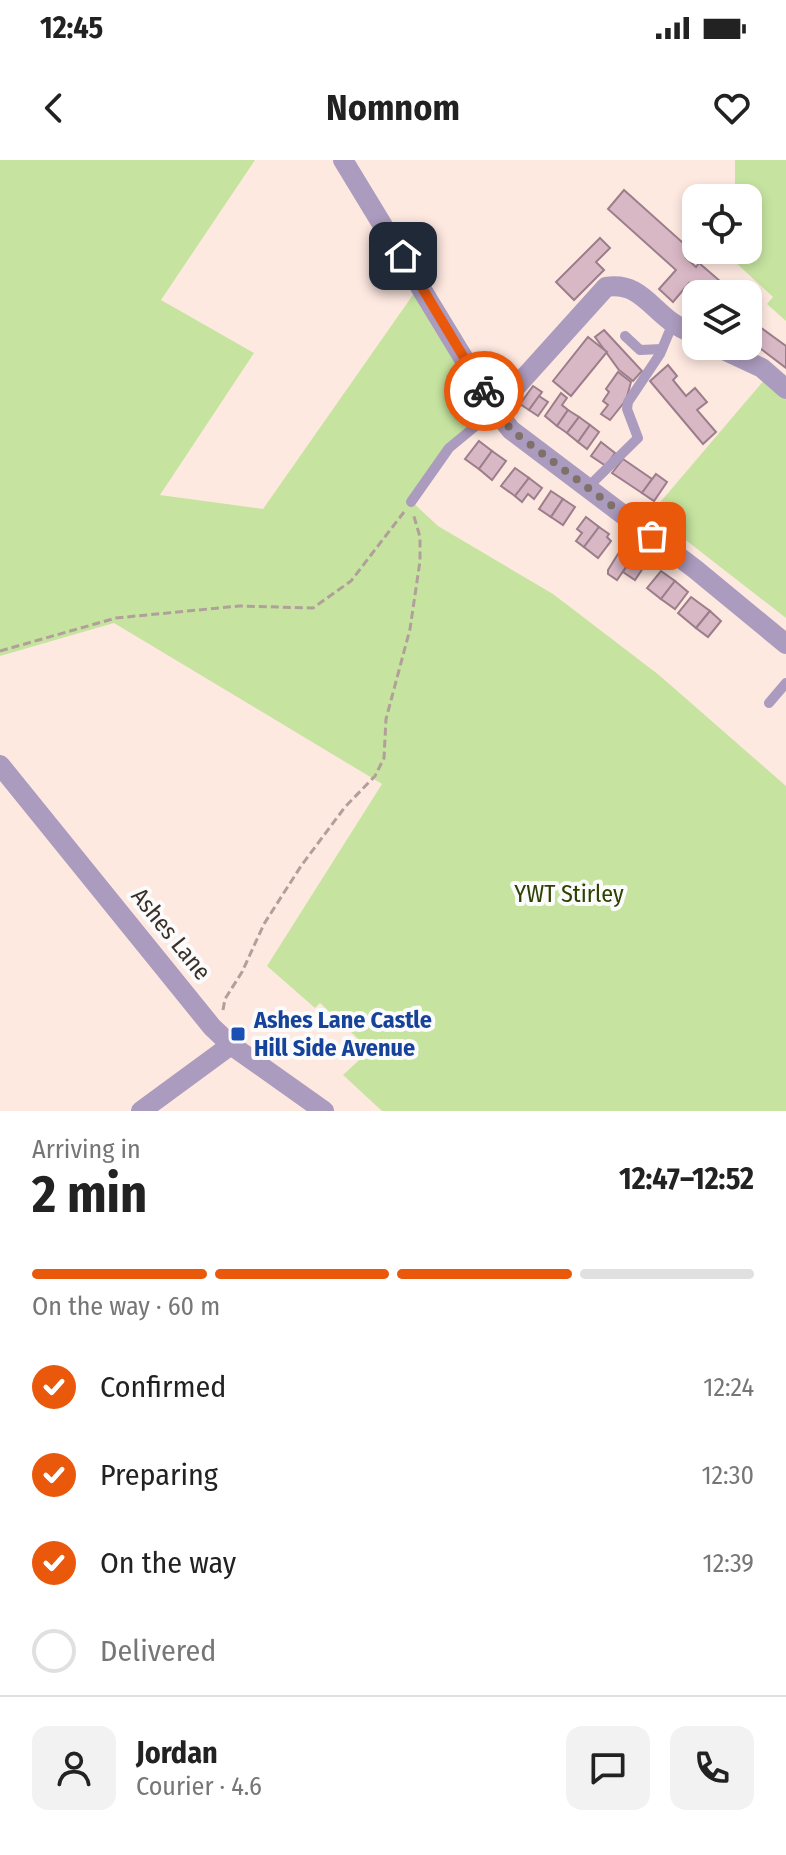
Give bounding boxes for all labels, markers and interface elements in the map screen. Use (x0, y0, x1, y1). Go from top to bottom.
text: 12:45 (40, 10, 103, 46)
icon: back (32, 86, 76, 130)
text: Nomnom (326, 86, 460, 130)
icon: heart (710, 86, 754, 130)
map controls (682, 184, 762, 360)
button: locate (682, 184, 762, 264)
pin (369, 222, 437, 290)
icon: home (381, 234, 425, 278)
button: layers (682, 280, 762, 360)
courier (444, 351, 524, 431)
icon: bike (462, 369, 506, 413)
pin (618, 502, 686, 570)
icon: bag (630, 514, 674, 558)
park label: YWT Stirley (514, 880, 624, 908)
street label: Ashes Lane (126, 882, 216, 986)
place label: Ashes Lane Castle Hill Side Avenue (253, 1006, 432, 1062)
marker: Ashes Lane Castle Hill Side Avenue (229, 1025, 247, 1043)
text: Arriving in (32, 1134, 141, 1165)
text: 12:47–12:52 (619, 1161, 754, 1197)
text: 2 min (32, 1163, 147, 1226)
text: On the way · 60 m (32, 1291, 220, 1322)
icon: check (32, 1365, 76, 1409)
text: Confirmed (100, 1369, 226, 1405)
text: 12:24 (703, 1372, 754, 1403)
icon: check (32, 1453, 76, 1497)
text: Preparing (100, 1457, 218, 1493)
text: 12:30 (701, 1460, 754, 1491)
icon: check (32, 1541, 76, 1585)
text: On the way (100, 1545, 236, 1581)
text: 12:39 (703, 1548, 754, 1579)
text: Delivered (100, 1633, 216, 1669)
button: person (32, 1726, 116, 1810)
button: chat (566, 1726, 650, 1810)
button: phone (670, 1726, 754, 1810)
text: Jordan (136, 1735, 218, 1771)
text: Courier · 4.6 (136, 1771, 262, 1802)

